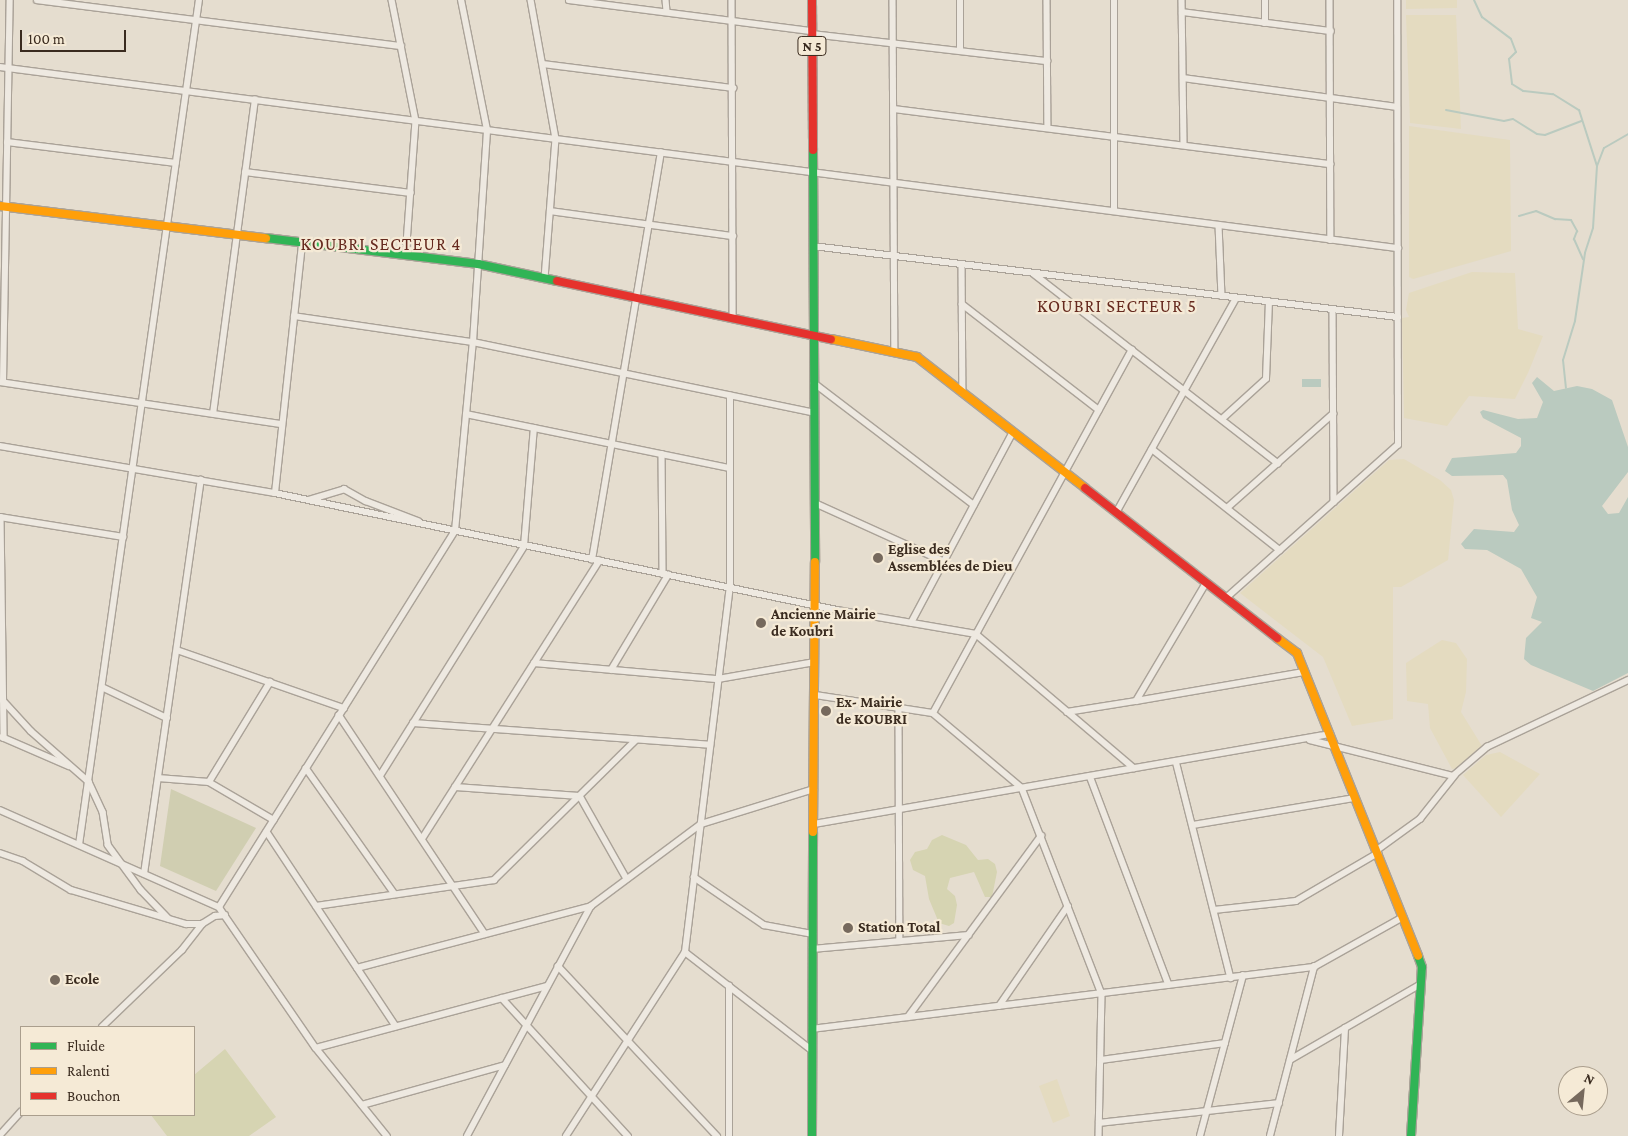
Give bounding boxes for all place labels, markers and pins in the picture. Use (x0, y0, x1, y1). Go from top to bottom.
place label: Eglise des Assemblées de Dieu (888, 540, 1013, 575)
marker: Eglise des Assemblées de Dieu (872, 552, 884, 564)
place label: Ancienne Mairie de Koubri (771, 605, 876, 640)
marker: Ancienne Mairie de Koubri (755, 617, 767, 629)
place label: Ex- Mairie de KOUBRI (836, 693, 907, 728)
marker: Ex- Mairie de KOUBRI (820, 705, 832, 717)
place label: Station Total (858, 919, 940, 937)
marker: Station Total (842, 922, 854, 934)
place label: Ecole (65, 971, 99, 989)
marker: Ecole (49, 974, 61, 986)

